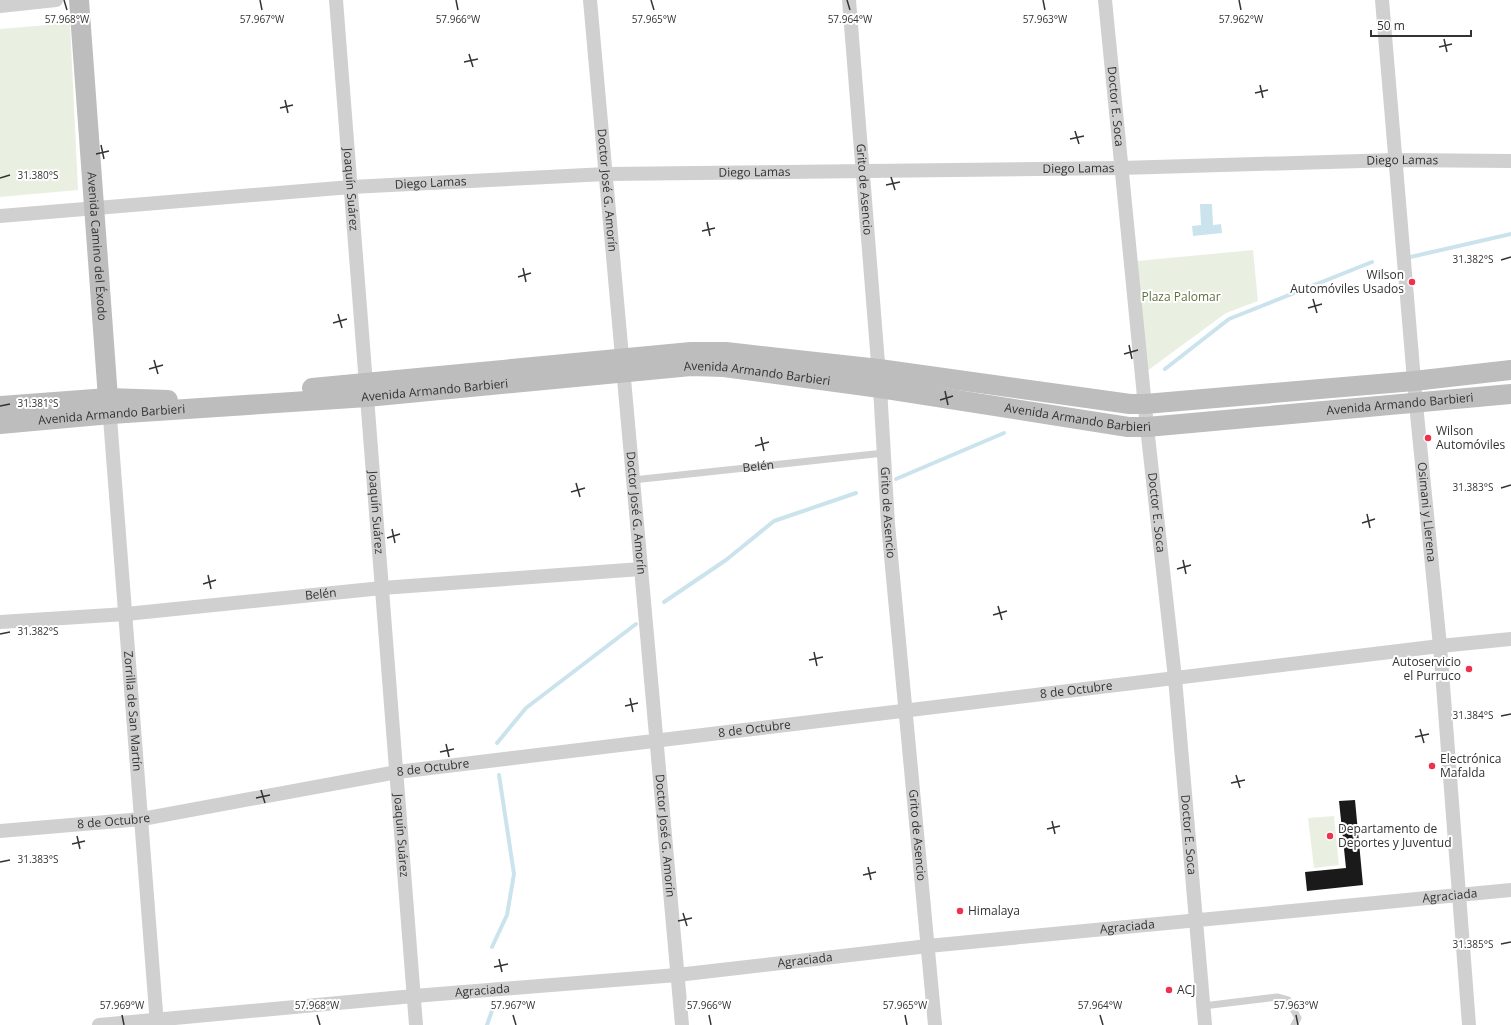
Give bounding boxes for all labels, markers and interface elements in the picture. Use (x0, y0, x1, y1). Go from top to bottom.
text: 57.968°W (45, 12, 90, 26)
text: 57.967°W (240, 12, 285, 26)
text: 57.966°W (436, 12, 481, 26)
text: 57.965°W (632, 12, 677, 26)
text: 57.964°W (828, 12, 873, 26)
text: 57.963°W (1023, 12, 1068, 26)
text: 57.962°W (1219, 12, 1264, 26)
scale bar (1371, 12, 1471, 38)
text: 50 m (1377, 17, 1405, 34)
street label: Doctor E. Soca (1104, 66, 1128, 147)
street label: Doctor José G. Amorín (594, 128, 622, 252)
street label: Grito de Asencio (852, 143, 877, 236)
street label: Joaquín Suárez (339, 146, 363, 232)
street label: Diego Lamas (1366, 151, 1439, 169)
street label: Diego Lamas (1042, 159, 1115, 177)
street label: Diego Lamas (718, 163, 791, 181)
text: 31.380°S (18, 168, 58, 182)
street label: Avenida Camino del Éxodo (84, 171, 111, 321)
street label: Diego Lamas (394, 172, 467, 193)
text: 31.382°S (1453, 252, 1493, 266)
place label: Wilson Automóviles Usados (1290, 266, 1404, 297)
marker: Wilson Automóviles Usados (1407, 277, 1417, 287)
park label: Plaza Palomar (1141, 288, 1221, 305)
street label: Avenida Armando Barbieri (683, 357, 832, 389)
street label: Avenida Armando Barbieri (361, 375, 509, 405)
street label: Avenida Armando Barbieri (1326, 388, 1474, 419)
text: 31.381°S (18, 396, 58, 410)
street label: Avenida Armando Barbieri (1004, 399, 1152, 435)
street label: Avenida Armando Barbieri (37, 400, 186, 429)
place label: Wilson Automóviles (1436, 422, 1506, 453)
marker: Wilson Automóviles (1423, 433, 1433, 443)
street label: Doctor José G. Amorín (623, 451, 651, 575)
street label: Belén (742, 456, 775, 476)
street label: Osimani y Llerena (1414, 461, 1441, 563)
street label: Grito de Asencio (877, 466, 900, 559)
street label: Joaquín Suárez (365, 469, 388, 555)
street label: Doctor E. Soca (1144, 471, 1170, 553)
text: 31.383°S (1453, 480, 1493, 494)
street label: Belén (304, 584, 337, 604)
text: 31.382°S (18, 624, 58, 638)
street label: Zorrilla de San Martín (120, 650, 146, 772)
place label: Autoservicio el Purruco (1392, 653, 1461, 684)
marker: Autoservicio el Purruco (1464, 664, 1474, 674)
street label: 8 de Octubre (1039, 677, 1114, 702)
text: 31.384°S (1453, 708, 1493, 722)
street label: 8 de Octubre (717, 715, 792, 741)
place label: Electrónica Mafalda (1440, 750, 1501, 781)
street label: 8 de Octubre (396, 754, 470, 780)
marker: Electrónica Mafalda (1427, 761, 1437, 771)
street label: Doctor José G. Amorín (652, 773, 679, 898)
street label: Grito de Asencio (905, 789, 930, 882)
street label: Joaquín Suárez (390, 792, 413, 878)
street label: Doctor E. Soca (1177, 794, 1201, 876)
street label: 8 de Octubre (76, 809, 152, 832)
place label: Departamento de Deportes y Juventud (1338, 820, 1452, 851)
marker: Departamento de Deportes y Juventud (1325, 831, 1335, 841)
text: 31.383°S (18, 852, 58, 866)
street label: Agraciada (1421, 884, 1478, 906)
place label: Himalaya (968, 902, 1020, 919)
marker: Himalaya (955, 906, 965, 916)
street label: Agraciada (1099, 915, 1155, 937)
text: 31.385°S (1453, 937, 1493, 951)
street label: Agraciada (777, 948, 833, 971)
street label: Agraciada (454, 979, 511, 1001)
place label: ACJ (1177, 981, 1195, 998)
marker: ACJ (1164, 985, 1174, 995)
text: 57.969°W (100, 998, 145, 1012)
text: 57.968°W (295, 998, 340, 1012)
text: 57.967°W (491, 998, 536, 1012)
text: 57.966°W (687, 998, 732, 1012)
text: 57.965°W (883, 998, 928, 1012)
text: 57.964°W (1078, 998, 1123, 1012)
text: 57.963°W (1274, 998, 1319, 1012)

